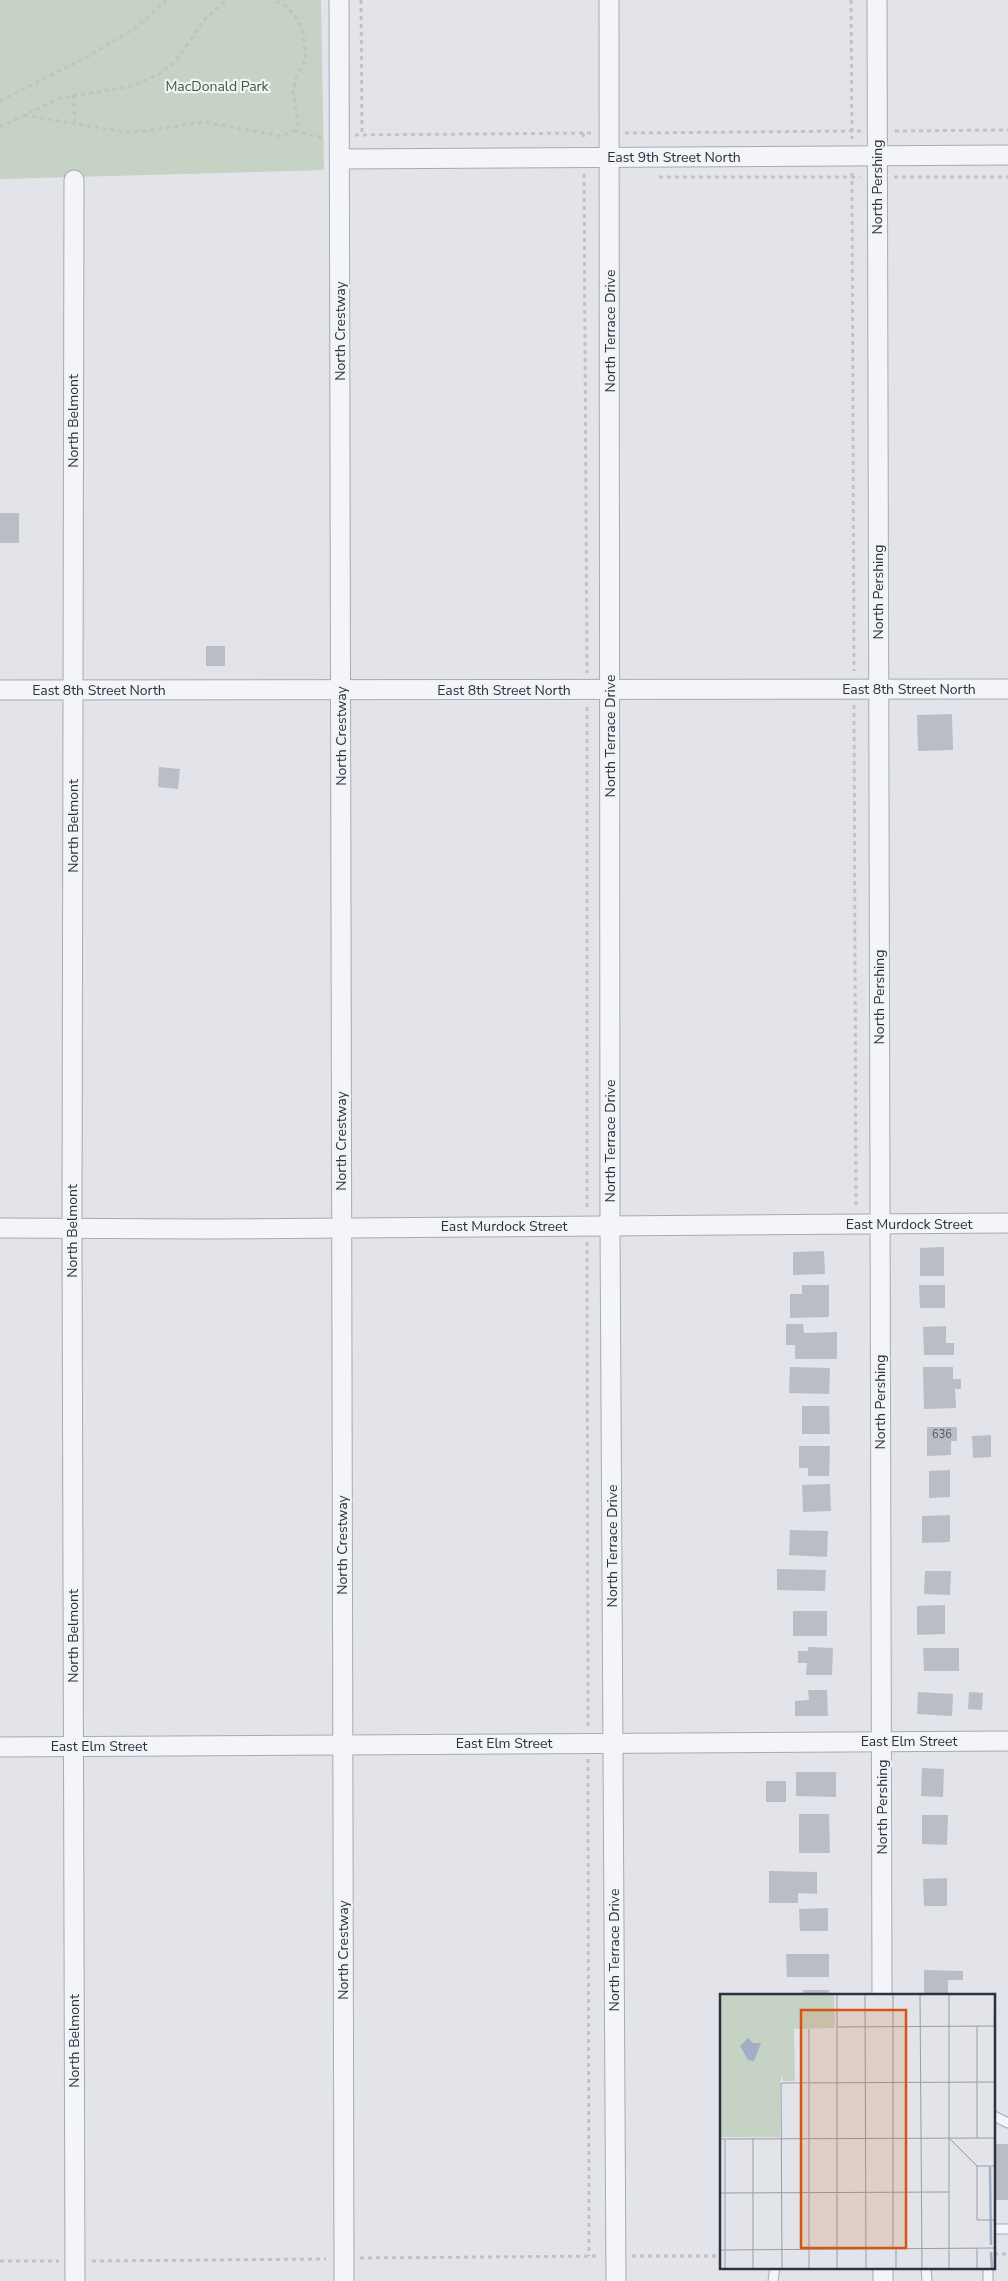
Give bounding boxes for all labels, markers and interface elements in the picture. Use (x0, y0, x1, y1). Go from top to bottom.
park label: MacDonald Park (165, 77, 270, 96)
street label: North Pershing (868, 139, 887, 235)
street label: East 9th Street North (607, 148, 741, 167)
street label: North Terrace Drive (601, 270, 620, 392)
street label: North Crestway (331, 280, 350, 381)
street label: North Belmont (64, 374, 83, 468)
street label: North Pershing (869, 544, 888, 640)
street label: North Terrace Drive (601, 675, 620, 797)
street label: East 8th Street North (842, 680, 976, 699)
street label: East 8th Street North (32, 681, 166, 700)
street label: East 8th Street North (437, 681, 571, 700)
street label: North Crestway (332, 685, 351, 786)
street label: North Belmont (64, 779, 83, 873)
street label: North Pershing (870, 949, 889, 1045)
street label: North Terrace Drive (601, 1080, 620, 1202)
street label: North Crestway (332, 1090, 351, 1191)
street label: North Belmont (63, 1184, 82, 1278)
street label: East Murdock Street (846, 1215, 972, 1234)
street label: East Murdock Street (441, 1217, 567, 1236)
street label: North Pershing (871, 1354, 890, 1450)
house number: 636 (932, 1427, 952, 1442)
street label: North Terrace Drive (603, 1485, 622, 1607)
street label: North Crestway (333, 1494, 352, 1595)
street label: North Belmont (64, 1589, 83, 1683)
street label: East Elm Street (861, 1732, 957, 1751)
street label: East Elm Street (456, 1734, 552, 1753)
street label: East Elm Street (51, 1737, 147, 1756)
street label: North Pershing (873, 1759, 892, 1855)
street label: North Terrace Drive (605, 1889, 624, 2011)
street label: North Crestway (334, 1899, 353, 2000)
street label: North Belmont (65, 1994, 84, 2088)
inset map (720, 1994, 996, 2268)

